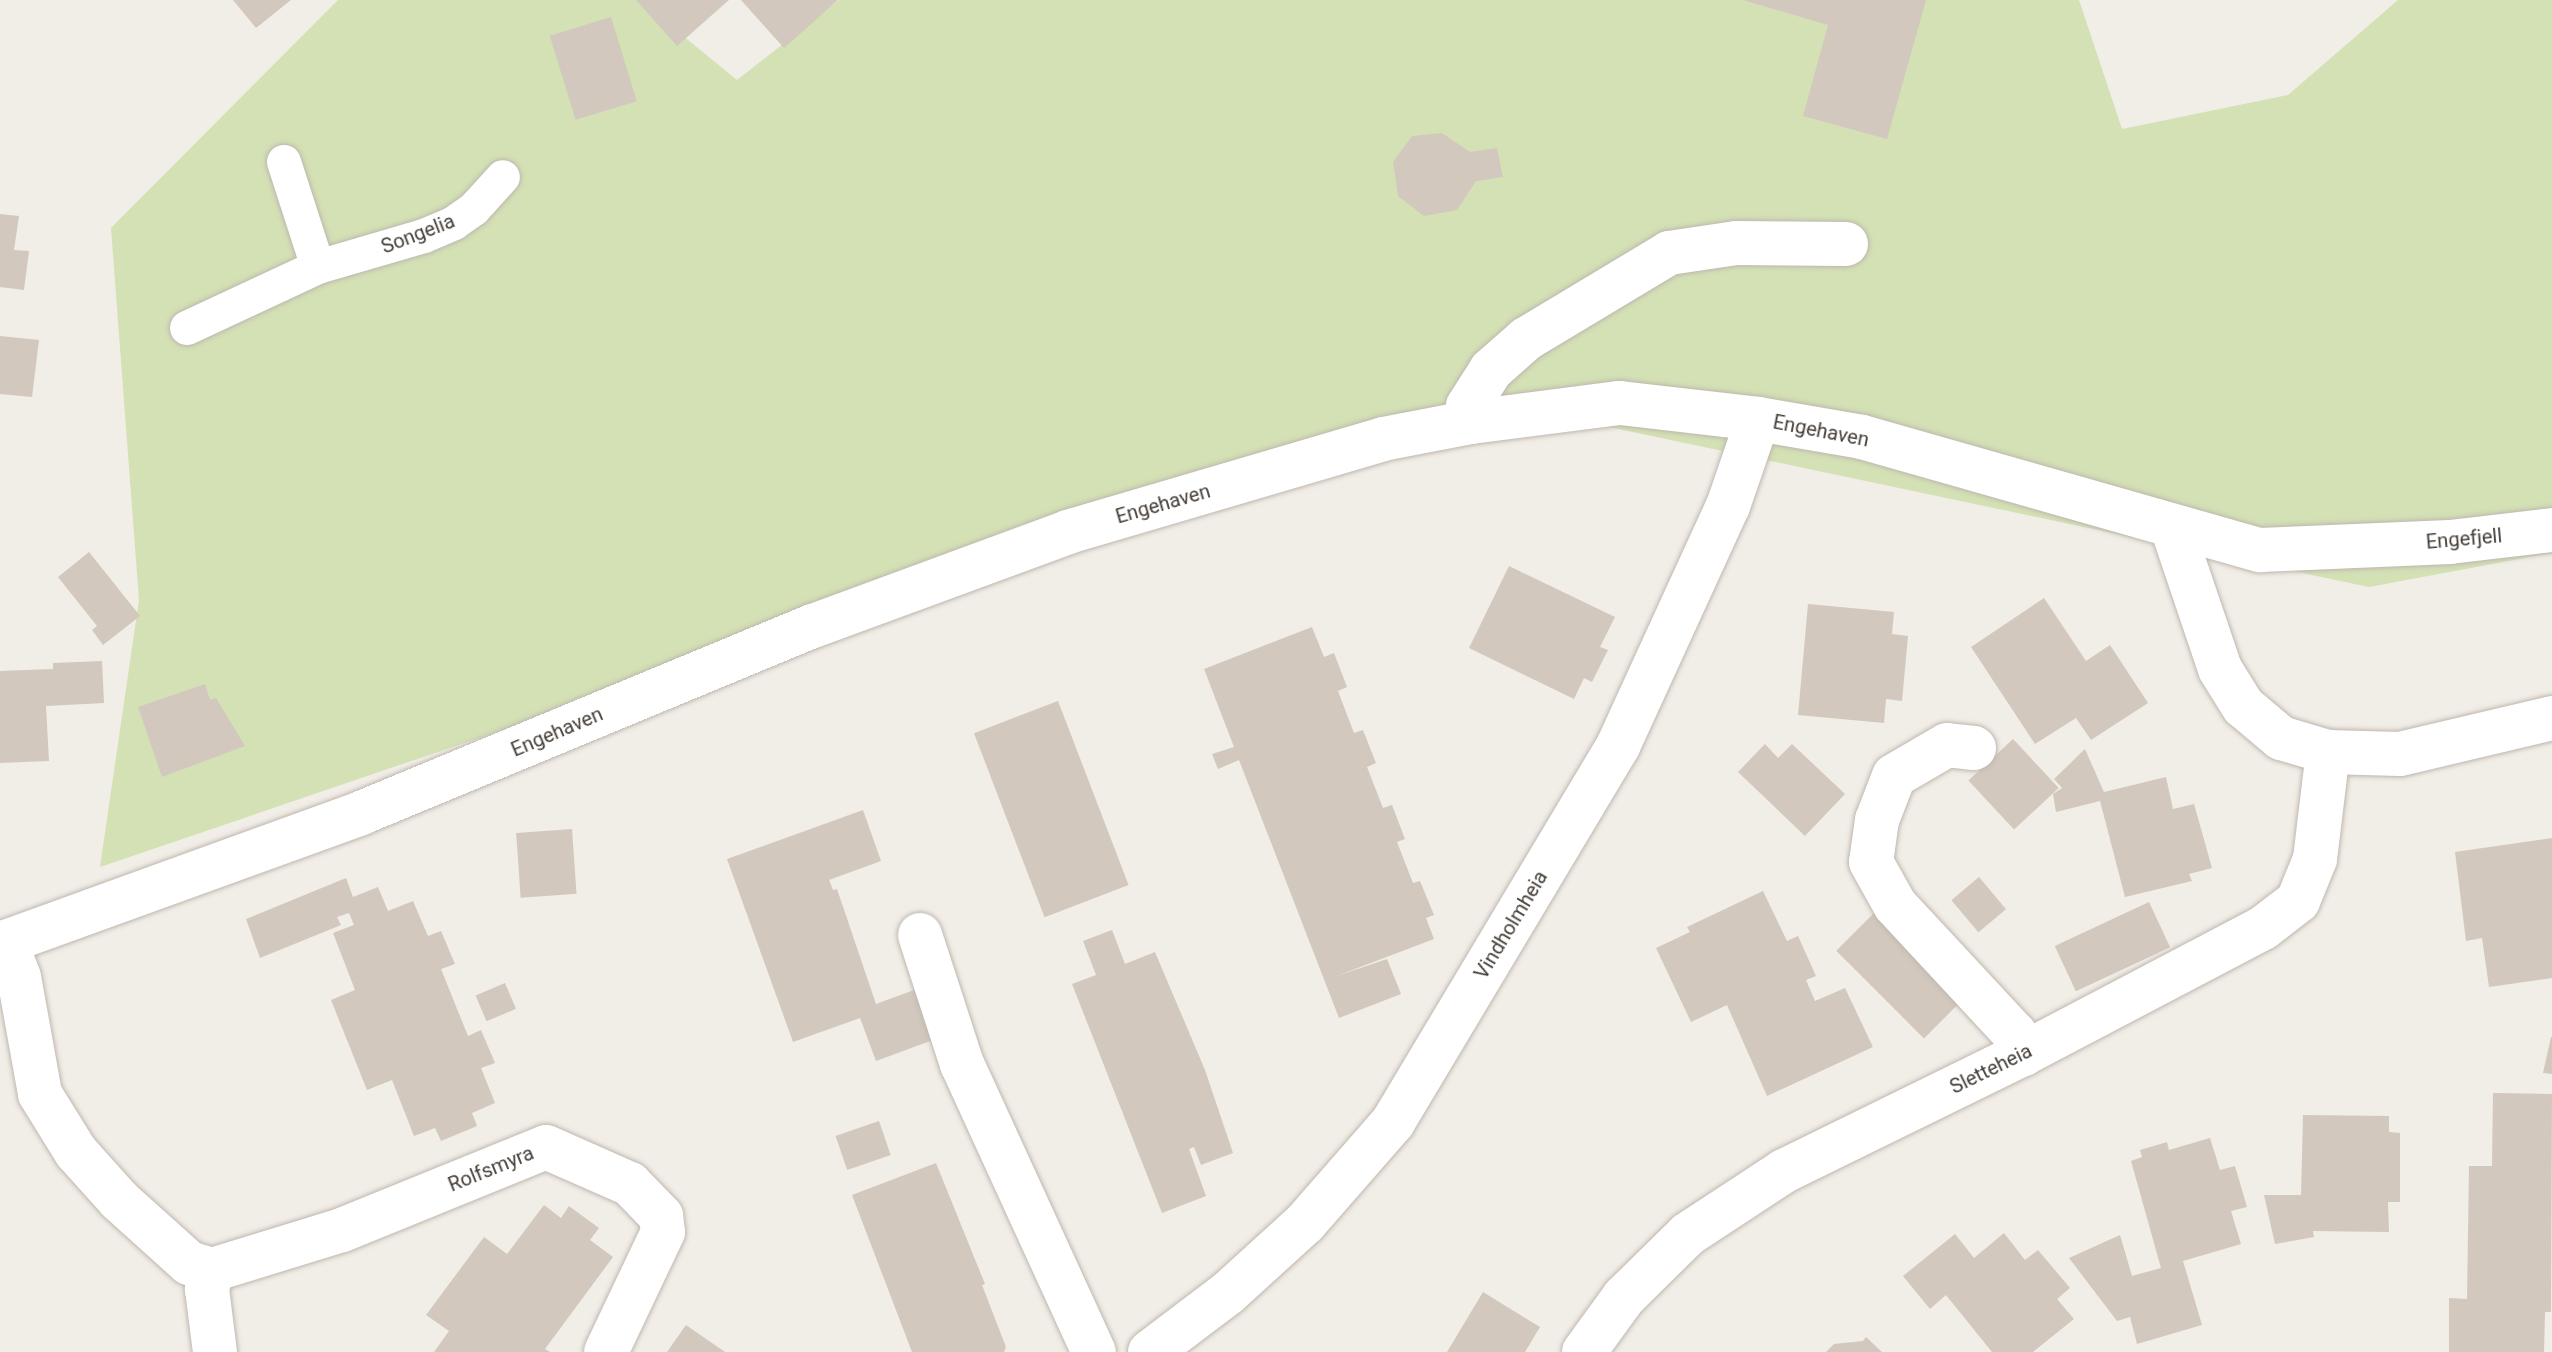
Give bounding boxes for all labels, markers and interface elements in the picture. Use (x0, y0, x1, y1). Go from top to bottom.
street label: Songelia (378, 209, 458, 259)
street label: Engehaven (1771, 410, 1871, 452)
street label: Engehaven (1113, 479, 1213, 529)
street label: Engefjell (2425, 524, 2503, 554)
street label: Engehaven (508, 702, 606, 762)
street label: Vindholmheia (1469, 866, 1553, 984)
street label: Sletteheia (1946, 1039, 2036, 1099)
street label: Rolfsmyra (445, 1141, 537, 1197)

